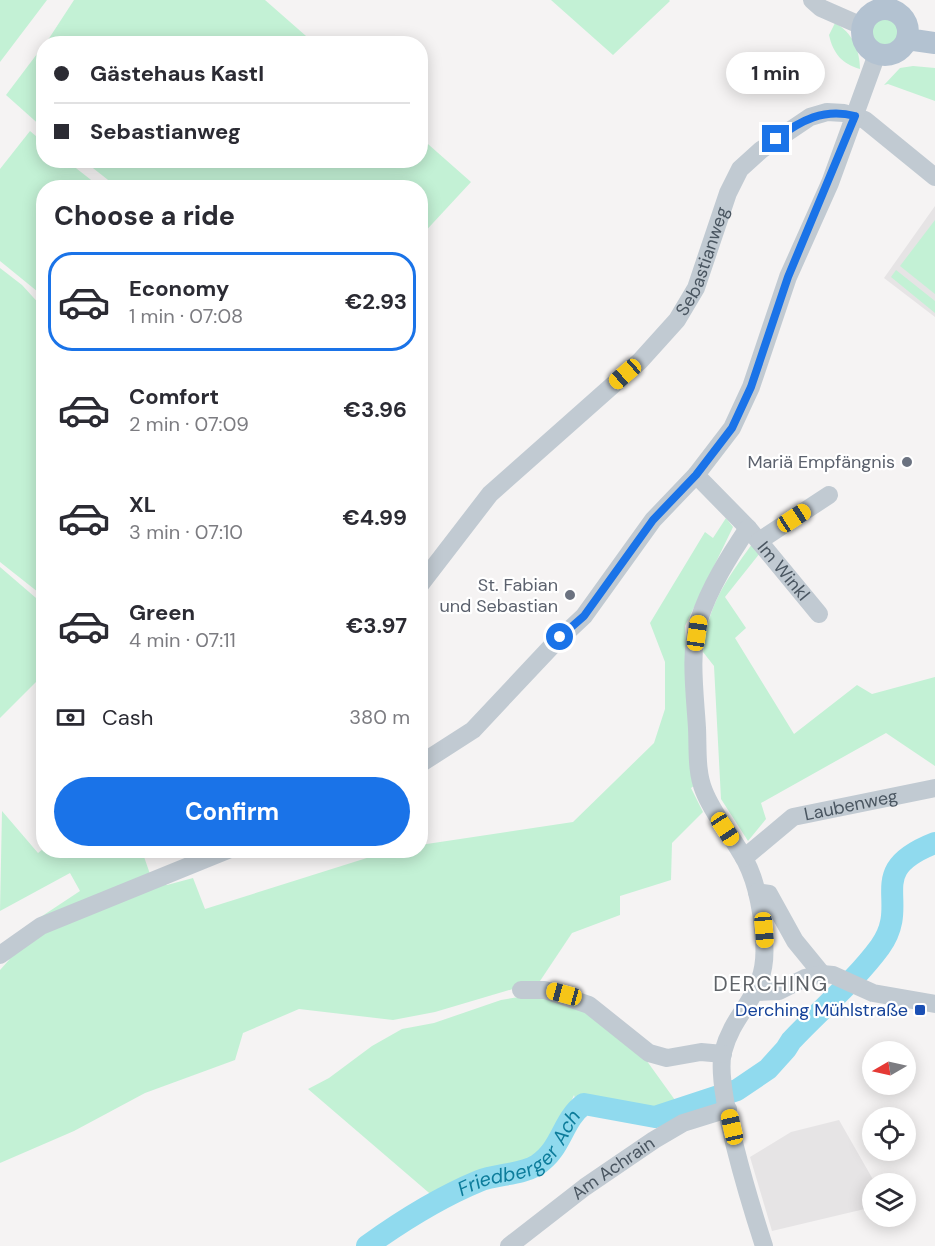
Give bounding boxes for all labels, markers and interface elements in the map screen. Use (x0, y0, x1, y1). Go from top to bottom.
callout: 1 min (726, 52, 826, 94)
text: Gästehaus Kastl (90, 59, 264, 88)
text: 1 min (751, 60, 800, 86)
text: Sebastianweg (90, 117, 241, 146)
route end (762, 125, 789, 152)
text: Choose a ride (54, 198, 235, 233)
street label: Sebastianweg (670, 204, 735, 320)
text: Economy (129, 274, 229, 303)
icon: car (57, 275, 111, 329)
text: €2.93 (345, 287, 407, 316)
text: 1 min · 07:08 (129, 303, 243, 329)
car (606, 355, 644, 393)
text: Comfort (129, 382, 219, 411)
icon: car (57, 383, 111, 437)
text: €3.96 (344, 395, 407, 424)
text: 2 min · 07:09 (129, 411, 249, 437)
place label: Mariä Empfängnis (747, 450, 895, 474)
marker: Mariä Empfängnis (900, 455, 914, 469)
text: XL (129, 490, 156, 519)
icon: car (57, 491, 111, 545)
car (774, 501, 814, 535)
text: €4.99 (342, 503, 407, 532)
text: 3 min · 07:10 (129, 519, 243, 545)
street label: Im Winkl (752, 536, 815, 606)
place label: St. Fabian und Sebastian (439, 573, 558, 618)
marker: St. Fabian und Sebastian (563, 588, 577, 602)
text: Green (129, 598, 195, 627)
icon: car (57, 599, 111, 653)
text: €3.97 (346, 611, 407, 640)
car (686, 614, 708, 652)
route start (546, 623, 573, 650)
text: 4 min · 07:11 (129, 627, 236, 653)
icon: cash (54, 701, 87, 734)
text: Cash (102, 703, 153, 732)
text: 380 m (349, 704, 410, 730)
button: Confirm (54, 777, 410, 846)
street label: Laubenweg (802, 784, 900, 826)
car (708, 809, 742, 849)
car (753, 911, 775, 949)
district label: DERCHING (713, 970, 829, 998)
car (544, 981, 584, 1007)
place label: Derching Mühlstraße (735, 998, 908, 1022)
marker: Derching Mühlstraße (913, 1003, 927, 1017)
north arrow (862, 1041, 916, 1095)
map controls (862, 1041, 916, 1227)
water label: Friedberger Ach (453, 1104, 586, 1202)
car (719, 1107, 745, 1147)
button: locate (862, 1107, 916, 1161)
street label: Am Achrain (566, 1131, 659, 1205)
button: layers (862, 1173, 916, 1227)

